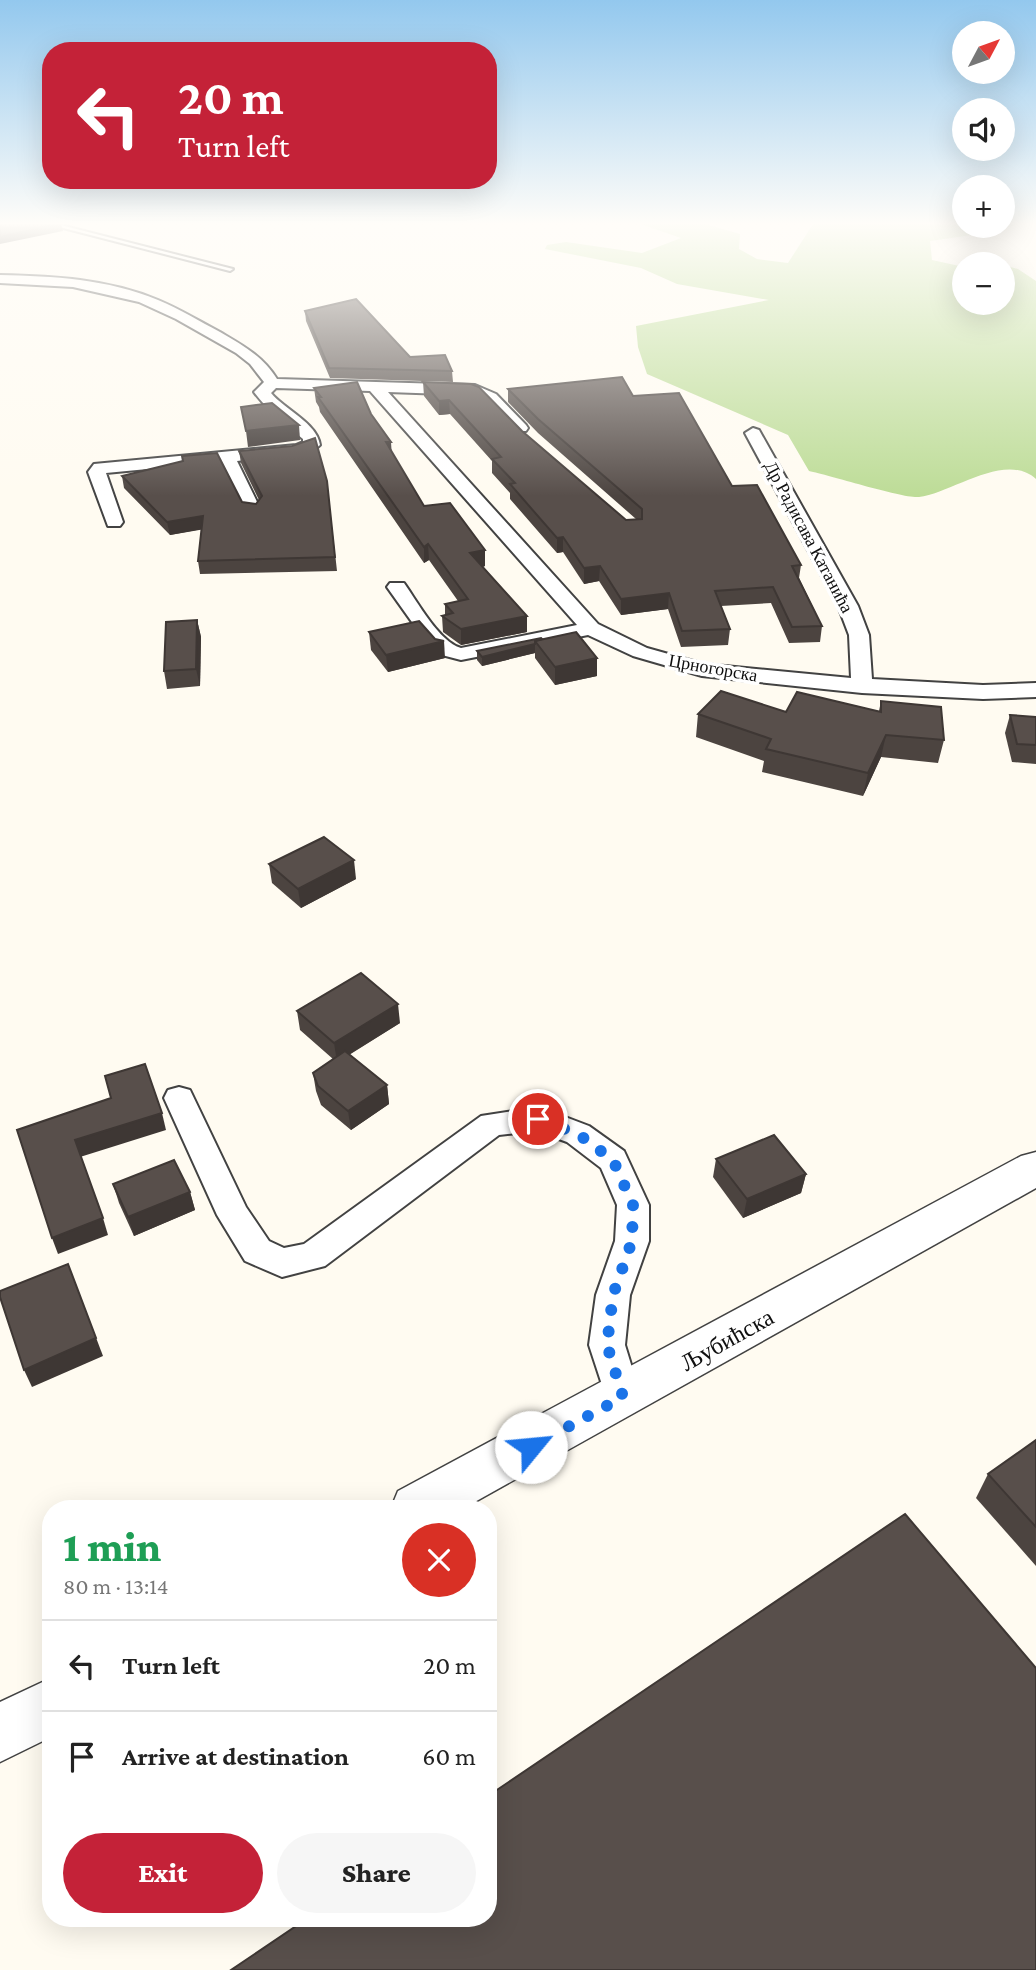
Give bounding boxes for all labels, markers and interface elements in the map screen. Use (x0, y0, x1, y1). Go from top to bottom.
north arrow (952, 21, 1015, 84)
map controls (952, 21, 1015, 315)
icon: left (63, 70, 154, 161)
text: 20 m (178, 70, 284, 125)
button: sound (952, 98, 1015, 161)
text: Turn left (178, 128, 289, 164)
button: + (952, 175, 1015, 238)
button: − (952, 252, 1015, 315)
street label: Др Радисава Катанића (761, 458, 857, 616)
street label: Црногорска (667, 650, 759, 686)
pin (508, 1089, 568, 1149)
icon: arrive (519, 1100, 557, 1138)
street label: Љубићска (675, 1303, 778, 1376)
position arrow (494, 1410, 568, 1484)
text: 1 min (63, 1523, 161, 1570)
button: close (402, 1523, 476, 1597)
text: 80 m · 13:14 (63, 1573, 169, 1599)
icon: left (63, 1647, 101, 1685)
text: Turn left (122, 1651, 220, 1680)
text: 20 m (423, 1651, 476, 1680)
icon: arrive (63, 1738, 101, 1776)
text: Arrive at destination (122, 1742, 349, 1771)
text: 60 m (422, 1742, 476, 1771)
button: Exit (63, 1833, 263, 1913)
button: Share (277, 1833, 476, 1913)

